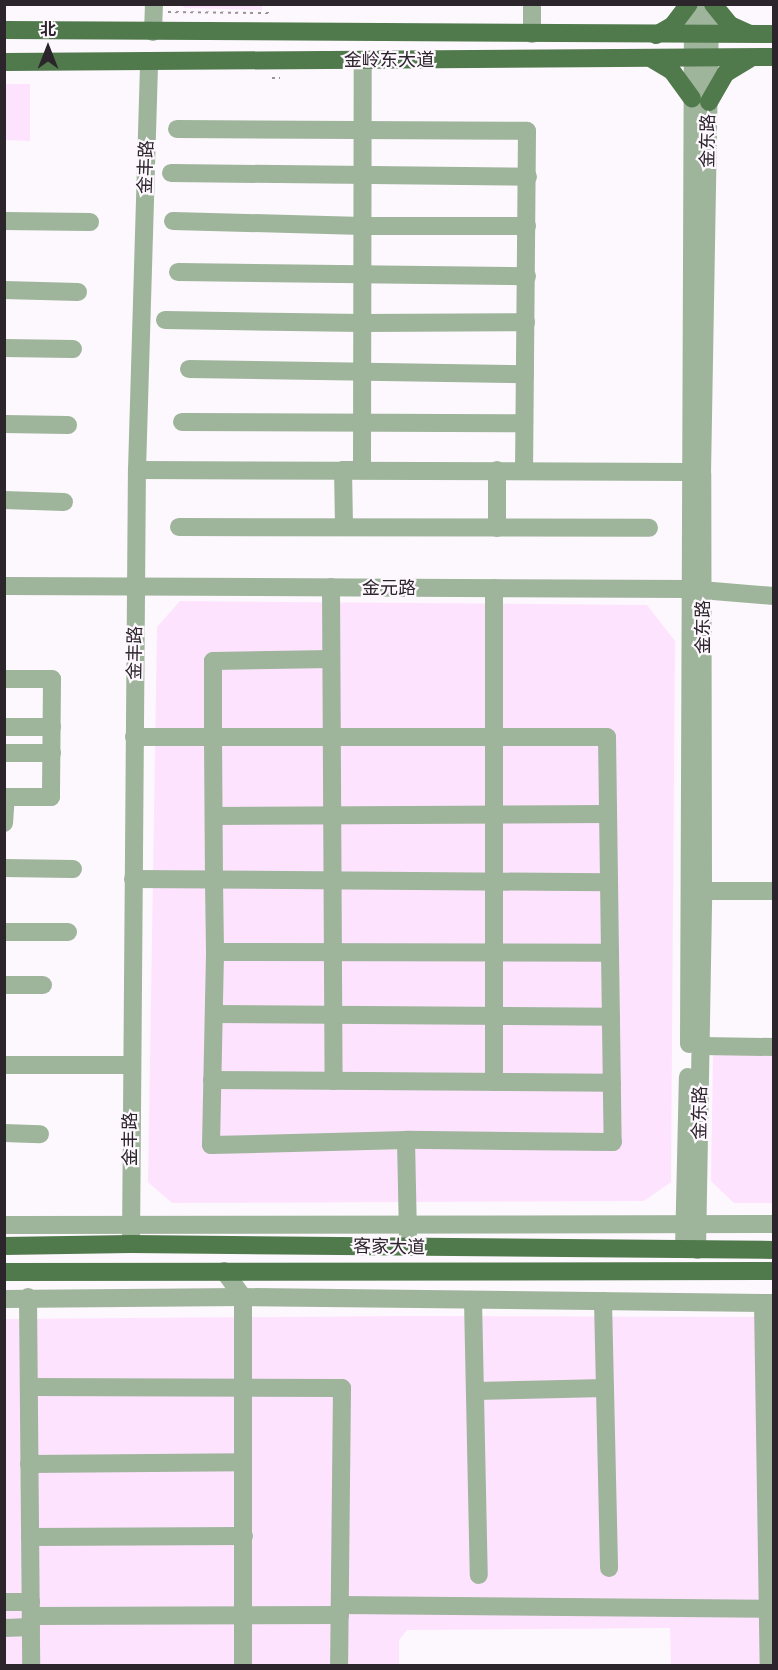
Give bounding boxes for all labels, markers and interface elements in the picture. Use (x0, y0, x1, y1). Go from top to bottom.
north arrow (18, 18, 78, 78)
text: 北 (40, 19, 56, 40)
street label: 金岭东大道 (344, 49, 434, 71)
street label: 金东路 (697, 114, 719, 168)
street label: 金丰路 (134, 140, 158, 194)
street label: 金元路 (362, 577, 416, 599)
street label: 金东路 (692, 600, 714, 654)
street label: 金丰路 (124, 626, 146, 680)
street label: 金东路 (689, 1086, 711, 1140)
street label: 金丰路 (119, 1112, 141, 1166)
street label: 客家大道 (353, 1236, 425, 1258)

